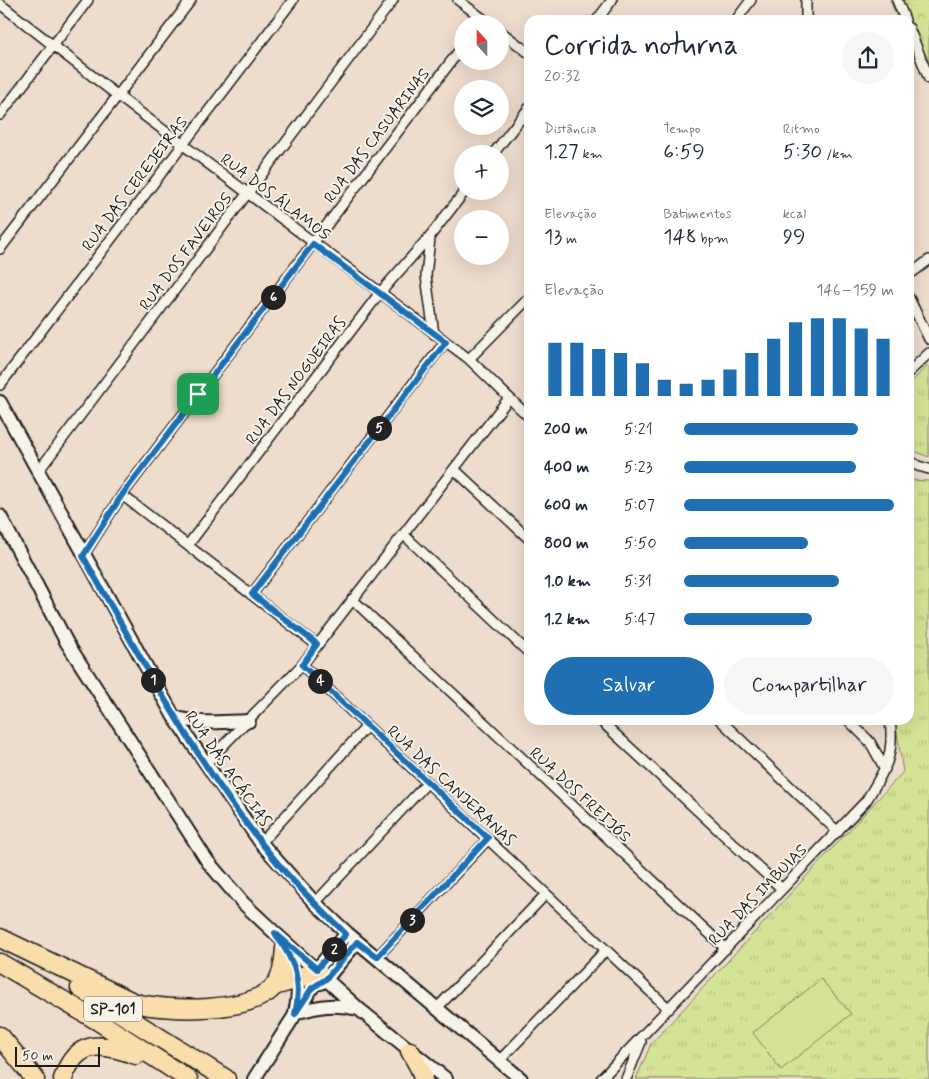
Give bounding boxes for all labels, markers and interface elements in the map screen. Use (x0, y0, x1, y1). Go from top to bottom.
north arrow (454, 15, 509, 70)
map controls (454, 15, 509, 265)
text: Corrida noturna (544, 28, 738, 65)
button: share (842, 32, 894, 84)
street label: RUA DAS CASUARINAS (319, 64, 435, 208)
text: 20:32 (544, 66, 581, 87)
button: layers (454, 80, 509, 135)
street label: RUA DAS CEREJEIRAS (78, 112, 193, 256)
text: Distância (544, 120, 597, 138)
text: Tempo (663, 120, 700, 138)
text: Ritmo (783, 120, 820, 138)
text: 1.27 (544, 138, 579, 166)
text: 6:59 (663, 138, 705, 166)
text: 5:30 (783, 138, 822, 166)
button: + (454, 145, 509, 200)
text: km (579, 145, 603, 163)
text: /km (822, 145, 853, 163)
street label: RUA DOS ÁLAMOS (216, 149, 334, 246)
street label: RUA DOS FAVEIROS (135, 189, 237, 315)
text: Elevação (544, 205, 596, 223)
text: Batimentos (663, 205, 731, 223)
text: kcal (783, 205, 806, 223)
button: − (454, 210, 509, 265)
text: 13 (544, 223, 562, 251)
text: 148 (663, 223, 697, 251)
text: 99 (783, 223, 805, 251)
text: m (562, 230, 577, 248)
text: bpm (697, 230, 729, 248)
text: Elevação (544, 280, 604, 301)
text: 146–159 m (816, 280, 894, 301)
pin: 6 (260, 284, 286, 310)
text: 6 (270, 288, 277, 306)
street label: RUA DAS NOGUEIRAS (241, 313, 351, 449)
pin (177, 373, 219, 415)
icon: arrive (184, 380, 212, 408)
pin: 5 (366, 416, 392, 440)
text: 5 (375, 419, 384, 437)
text: 200 m (544, 419, 588, 440)
text: 5:21 (624, 419, 653, 440)
text: 400 m (544, 457, 589, 478)
text: 5:23 (624, 457, 652, 478)
text: 600 m (544, 495, 588, 516)
text: 5:07 (624, 495, 655, 516)
text: 800 m (544, 533, 589, 554)
text: 5:50 (624, 533, 657, 554)
text: 1.0 km (544, 571, 591, 592)
text: 5:31 (624, 571, 652, 592)
text: 1.2 km (544, 609, 590, 630)
text: 5:47 (624, 609, 655, 630)
button: Salvar (544, 657, 714, 715)
button: Compartilhar (724, 657, 894, 715)
pin: 1 (140, 668, 166, 692)
pin: 4 (308, 668, 332, 694)
text: 1 (150, 671, 157, 689)
text: 4 (316, 672, 325, 690)
street label: RUA DAS ACÁCIAS (180, 707, 276, 831)
street label: RUA DAS CANJERANAS (382, 721, 520, 851)
street label: RUA DOS FREIJÓS (525, 743, 635, 848)
street label: RUA DAS IMBUIAS (704, 840, 812, 950)
pin: 3 (400, 908, 424, 932)
text: 3 (409, 911, 416, 929)
pin: 2 (322, 936, 346, 962)
text: 2 (331, 940, 338, 958)
road number: SP-101 (84, 996, 142, 1022)
scale bar (15, 1044, 100, 1067)
text: 50 m (22, 1047, 53, 1065)

